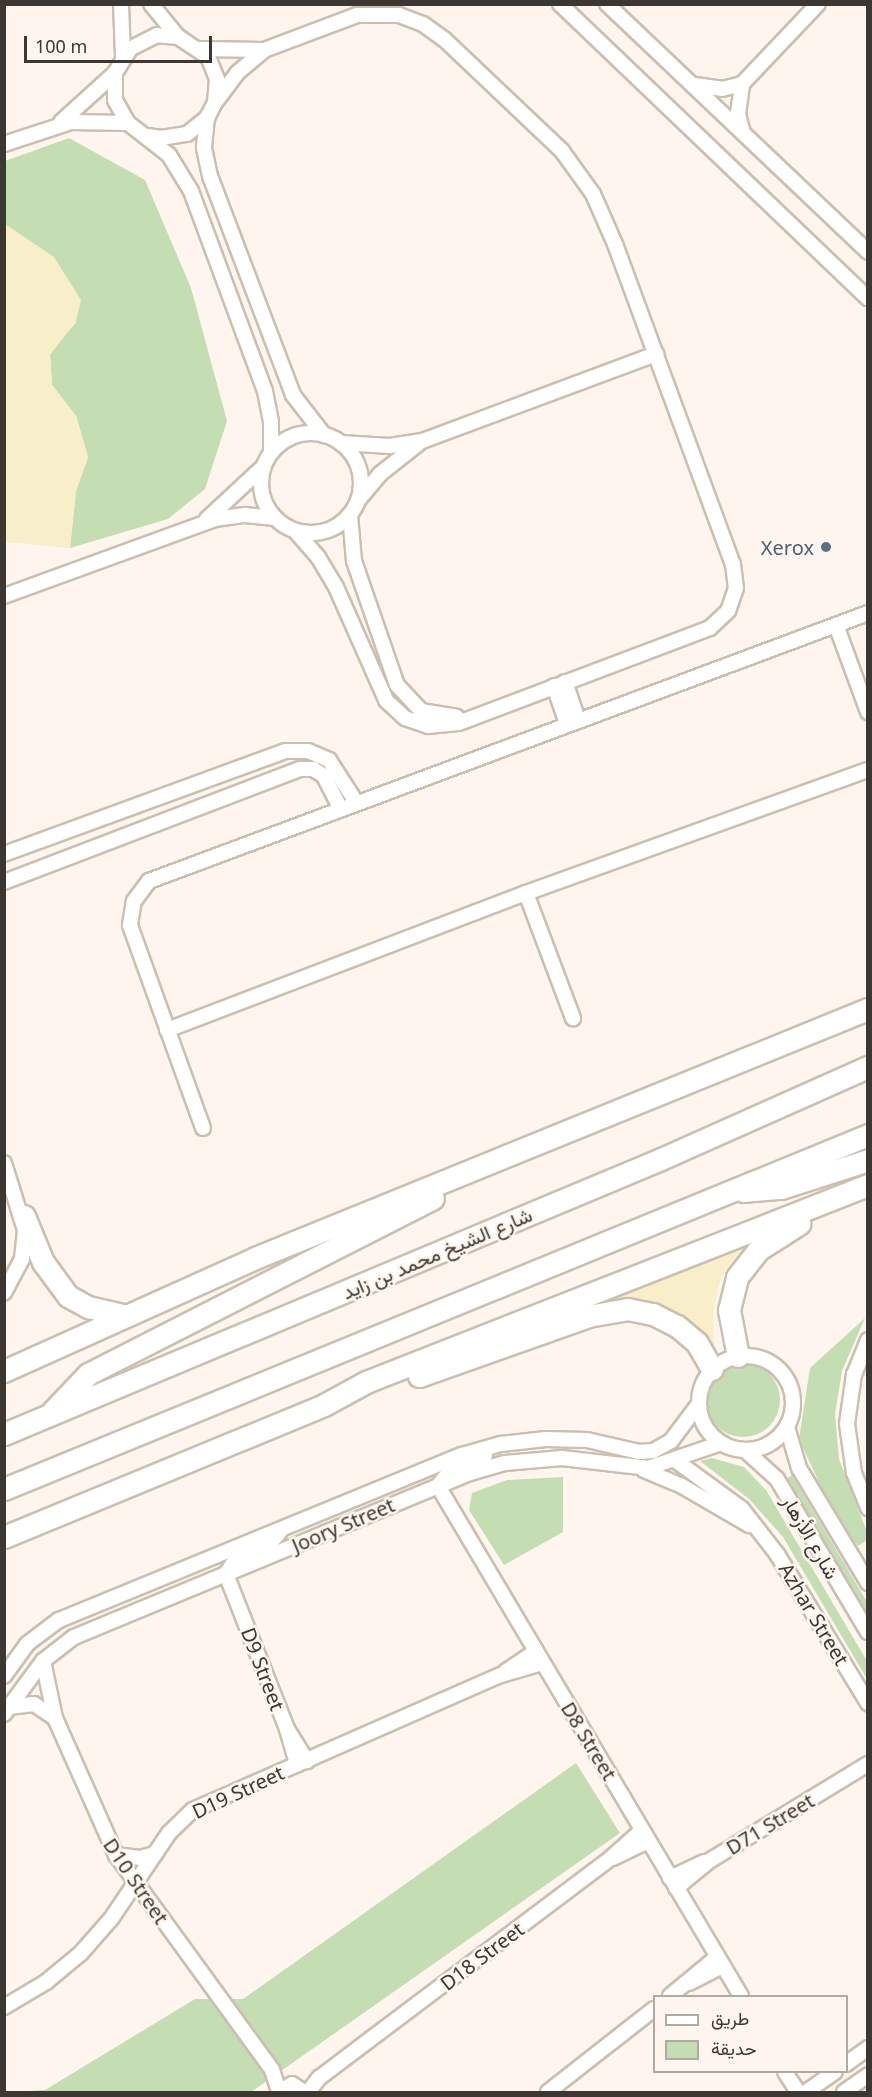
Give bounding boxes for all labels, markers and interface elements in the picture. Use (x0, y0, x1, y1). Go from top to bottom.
scale bar (27, 24, 214, 62)
text: 100 m (35, 34, 87, 58)
place label: Xerox (761, 535, 814, 559)
marker: Xerox (819, 540, 833, 554)
street label: شارع الشيخ محمد بن زايد (338, 1202, 536, 1304)
street label: شارع الأزهار (777, 1491, 845, 1583)
street label: Joory Street (288, 1493, 398, 1557)
street label: Azhar Street (774, 1559, 854, 1669)
street label: D9 Street (236, 1624, 290, 1714)
street label: D8 Street (556, 1697, 622, 1785)
street label: D19 Street (188, 1760, 288, 1824)
street label: D71 Street (722, 1788, 818, 1860)
street label: D10 Street (99, 1833, 173, 1929)
street label: D18 Street (435, 1917, 529, 1995)
legend (653, 1995, 848, 2073)
text: طريق (711, 2006, 749, 2030)
text: حديقة (711, 2036, 757, 2060)

